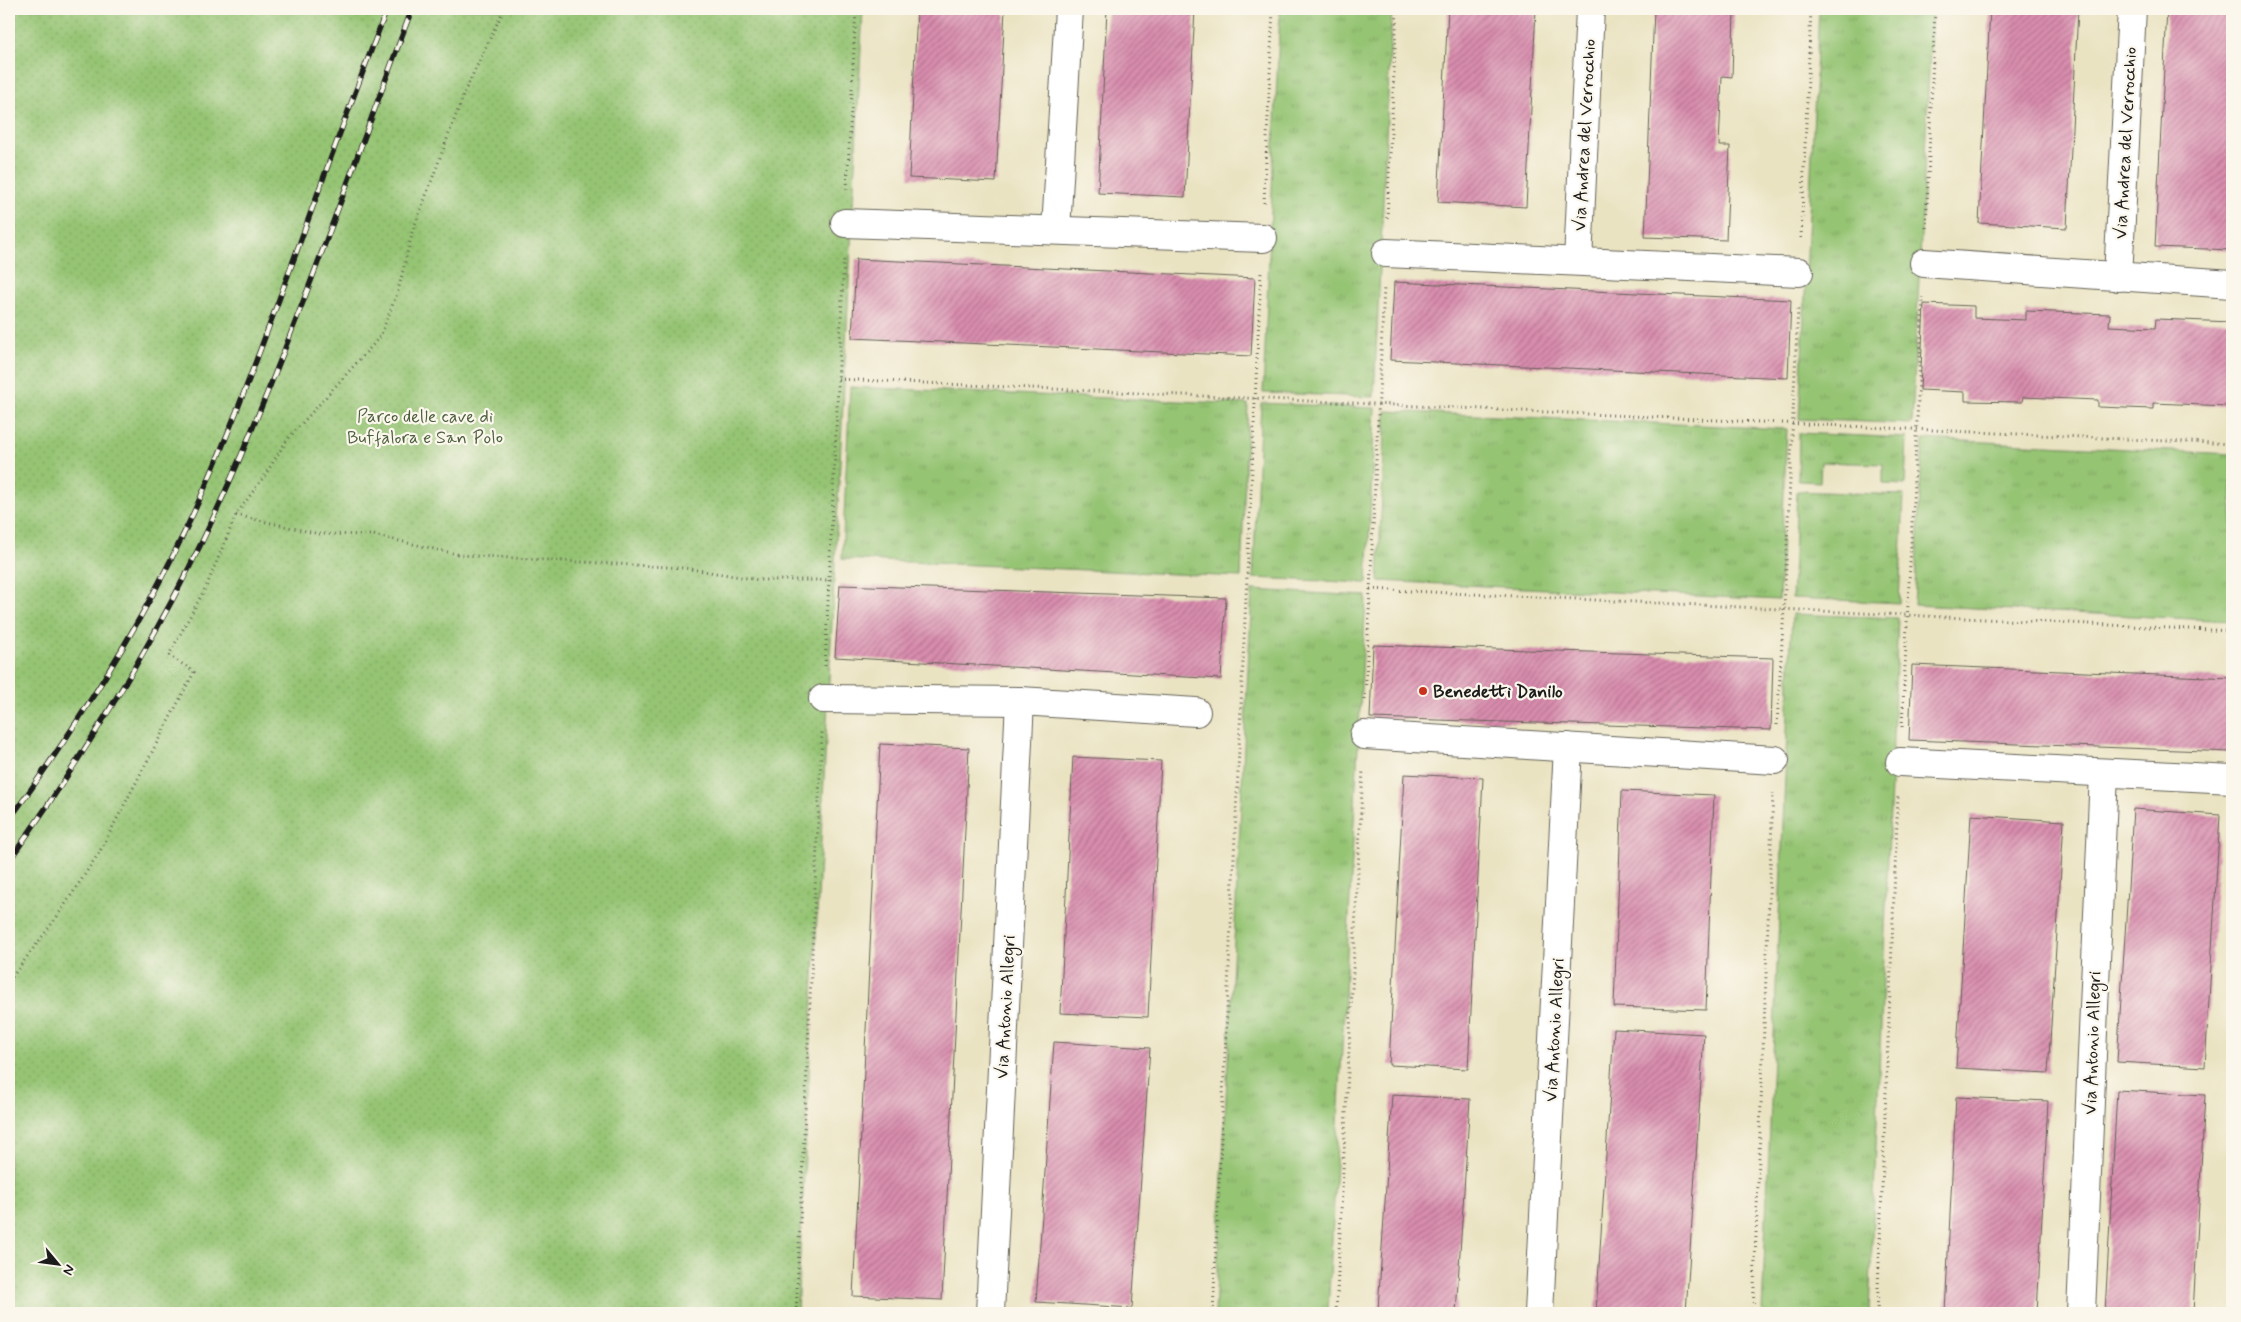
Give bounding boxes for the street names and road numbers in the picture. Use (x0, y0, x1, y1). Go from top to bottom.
street label: Via Andrea del Verrocchio (1568, 38, 1602, 232)
street label: Via Andrea del Verrocchio (2109, 46, 2143, 240)
street label: Via Antonio Allegri (990, 935, 1023, 1080)
street label: Via Antonio Allegri (1539, 958, 1572, 1103)
street label: Via Antonio Allegri (2078, 971, 2109, 1115)

